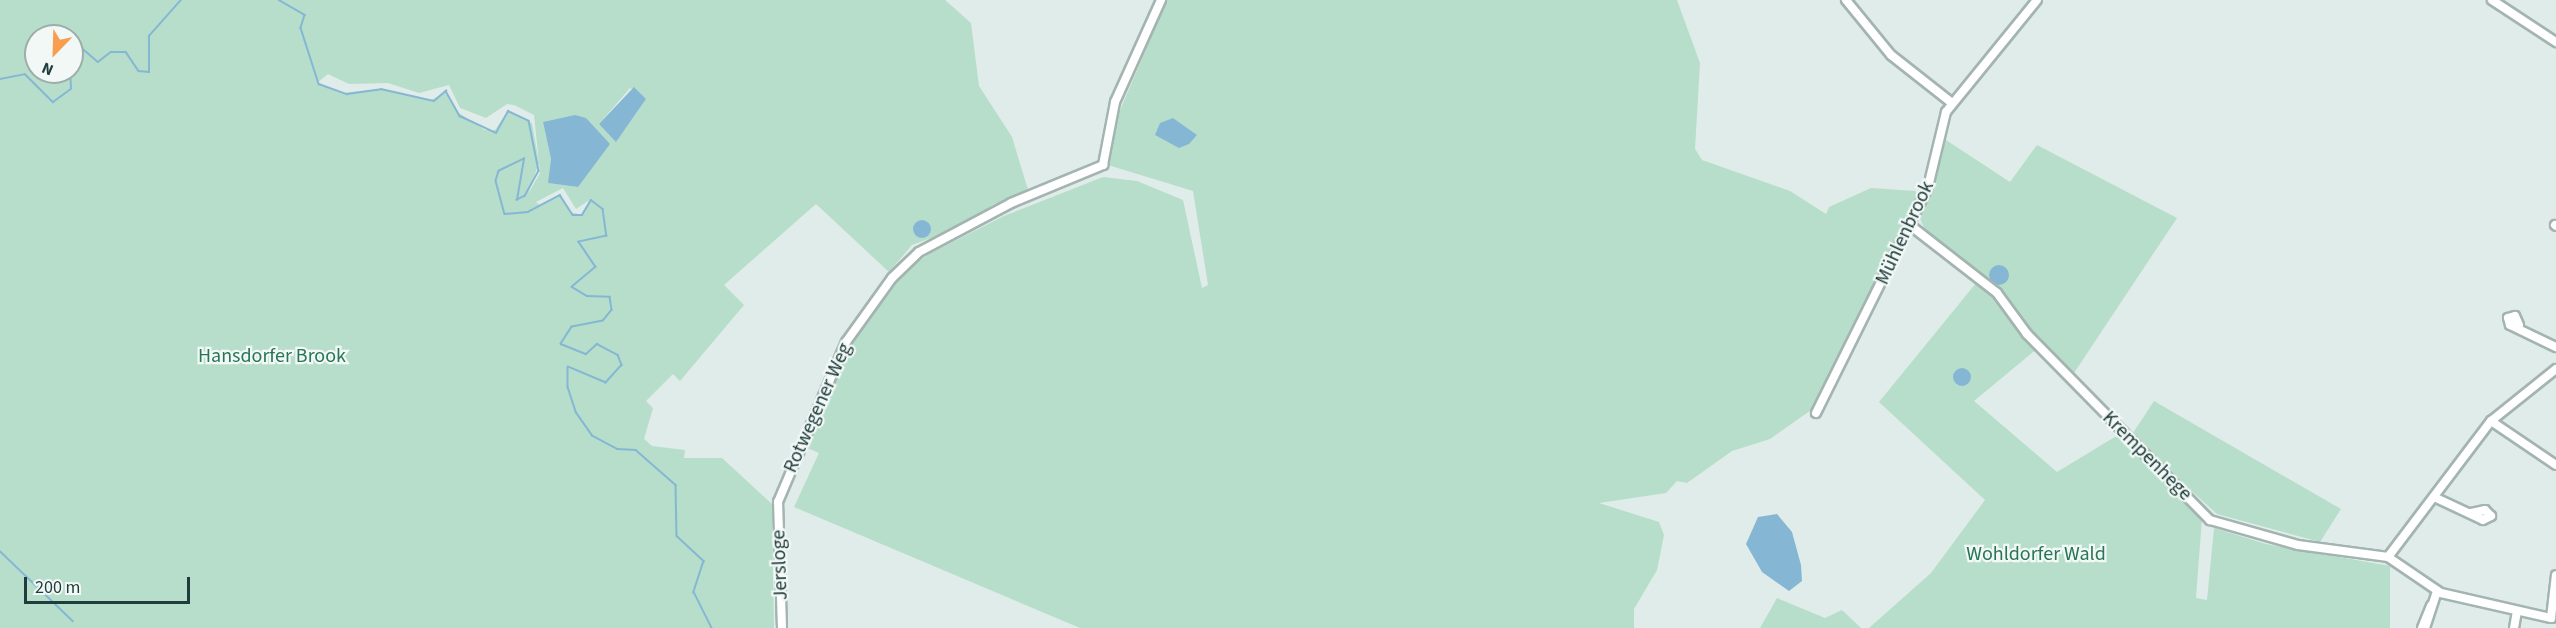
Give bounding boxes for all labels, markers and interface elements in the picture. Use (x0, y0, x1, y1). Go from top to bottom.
north arrow (24, 24, 84, 84)
text: N (39, 57, 57, 81)
street label: Mühlenbrook (1871, 177, 1939, 289)
street label: Rotwegener Weg (779, 339, 857, 477)
park label: Hansdorfer Brook (198, 344, 346, 368)
street label: Krempenhege (2097, 406, 2197, 506)
street label: Jersloge (767, 529, 793, 601)
park label: Wohldorfer Wald (1966, 542, 2106, 566)
scale bar (27, 565, 194, 603)
text: 200 m (35, 575, 80, 600)

